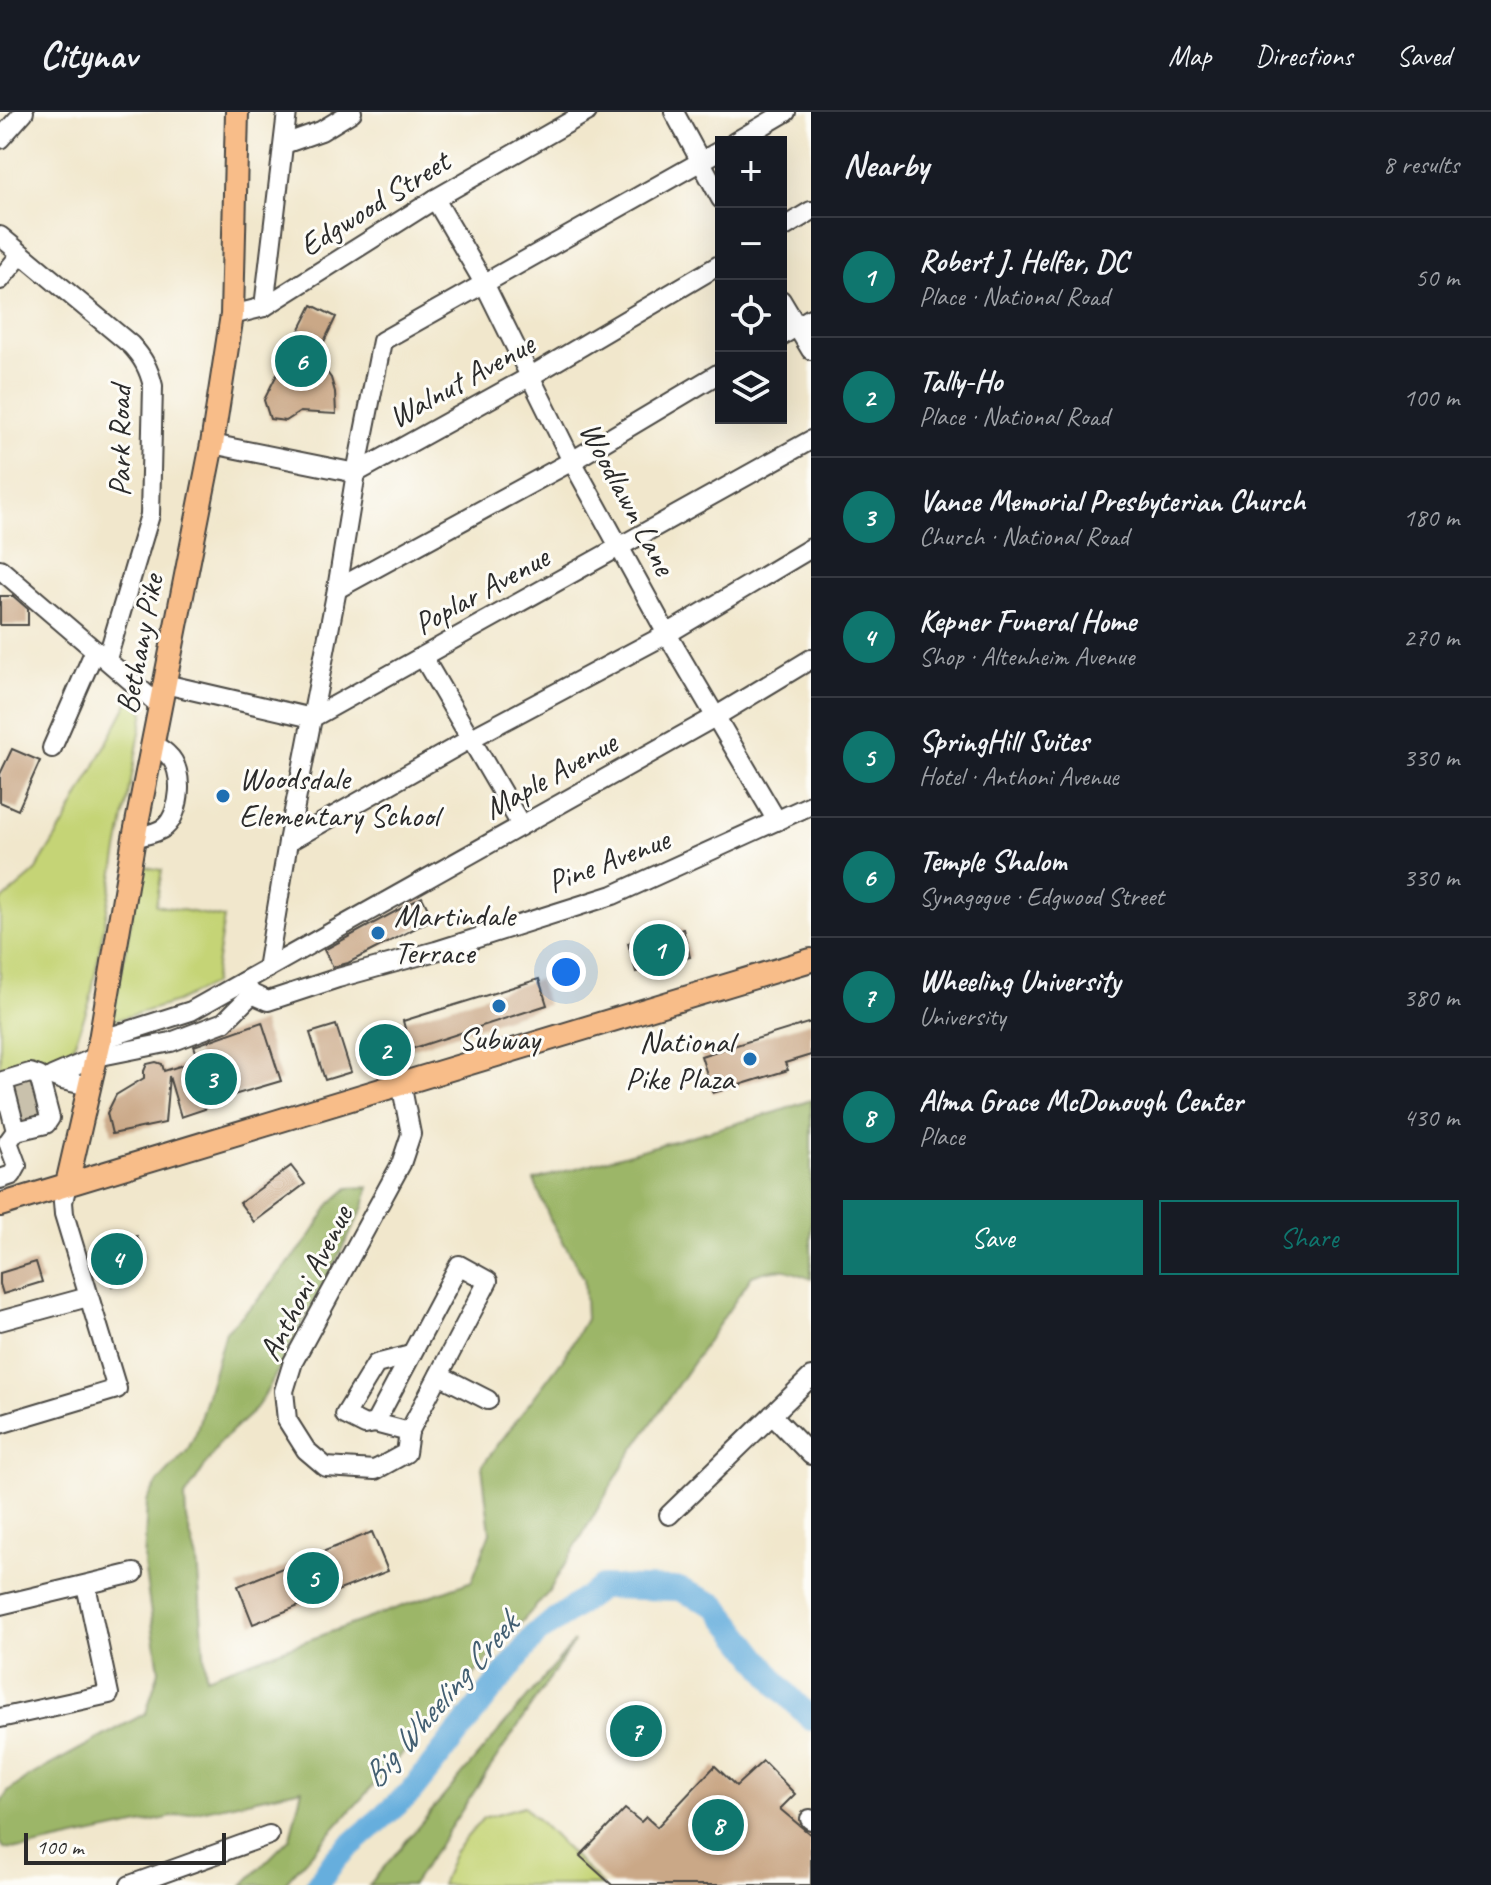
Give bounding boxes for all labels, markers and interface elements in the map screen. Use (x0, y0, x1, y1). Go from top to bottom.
text: Citynav (40, 32, 137, 79)
text: Map (1168, 38, 1211, 73)
text: Directions (1255, 38, 1353, 73)
text: Saved (1397, 38, 1451, 73)
map controls (715, 136, 787, 424)
button: + (715, 136, 787, 208)
street label: Edgwood Street (292, 139, 460, 266)
text: Nearby (843, 143, 929, 186)
text: 8 results (1383, 148, 1459, 181)
button: − (715, 208, 787, 280)
text: Robert J. Helfer, DC (919, 242, 1128, 280)
text: 1 (863, 261, 875, 294)
text: 50 m (1415, 261, 1459, 294)
button: locate (715, 280, 787, 352)
text: Place · National Road (919, 280, 1109, 313)
street label: Walnut Avenue (381, 322, 544, 437)
pin: 6 (275, 331, 327, 391)
button: layers (715, 352, 787, 424)
text: Tally-Ho (919, 362, 1002, 400)
street label: Park Road (99, 381, 140, 497)
text: 2 (863, 381, 875, 414)
text: 100 m (1403, 381, 1459, 414)
text: Place · National Road (919, 400, 1109, 433)
street label: Woodlawn Lane (570, 415, 686, 584)
text: Vance Memorial Presbyterian Church (919, 482, 1305, 520)
text: 3 (863, 501, 875, 534)
text: 180 m (1403, 501, 1459, 534)
text: Church · National Road (919, 520, 1129, 553)
street label: Poplar Avenue (406, 535, 558, 644)
street label: Bethany Pike (106, 568, 174, 717)
text: Kepner Funeral Home (919, 602, 1136, 640)
text: 4 (863, 621, 875, 654)
text: 270 m (1403, 621, 1459, 654)
text: Shop · Altenheim Avenue (919, 640, 1134, 673)
street label: Maple Avenue (476, 721, 626, 829)
text: SpringHill Suites (919, 722, 1089, 760)
text: 5 (863, 741, 875, 774)
text: 330 m (1403, 741, 1459, 774)
place label: Woodsdale Elementary School (239, 758, 444, 836)
text: Hotel · Anthoni Avenue (919, 760, 1119, 793)
marker: Woodsdale Elementary School (214, 787, 232, 805)
street label: Pine Avenue (541, 818, 677, 902)
text: Temple Shalom (919, 842, 1067, 880)
text: 6 (863, 861, 875, 894)
text: 330 m (1403, 861, 1459, 894)
text: Synagogue · Edgwood Street (919, 880, 1164, 913)
place label: Martindale Terrace (394, 895, 518, 973)
pin: 1 (633, 920, 685, 980)
marker: Martindale Terrace (369, 924, 387, 942)
your location (546, 952, 586, 992)
text: Wheeling University (919, 962, 1120, 1000)
text: 7 (863, 981, 875, 1014)
text: 380 m (1403, 981, 1459, 1014)
marker: Subway (490, 997, 508, 1015)
text: University (919, 1000, 1006, 1033)
place label: Subway (459, 1018, 542, 1059)
pin: 2 (359, 1020, 411, 1080)
place label: National Pike Plaza (625, 1021, 740, 1099)
pin: 3 (185, 1049, 237, 1109)
marker: National Pike Plaza (741, 1050, 759, 1068)
text: Alma Grace McDonough Center (919, 1082, 1243, 1120)
text: 8 (863, 1101, 875, 1134)
text: 430 m (1403, 1101, 1459, 1134)
text: Place (919, 1120, 965, 1153)
street label: Anthoni Avenue (249, 1197, 363, 1368)
button: Save (843, 1200, 1143, 1275)
button: Share (1159, 1200, 1459, 1275)
pin: 4 (91, 1229, 143, 1289)
pin: 5 (287, 1548, 339, 1608)
water label: Big Wheeling Creek (352, 1600, 531, 1796)
pin: 7 (610, 1701, 662, 1761)
pin: 8 (692, 1795, 744, 1855)
scale bar (24, 1829, 226, 1865)
text: 100 m (36, 1833, 83, 1861)

